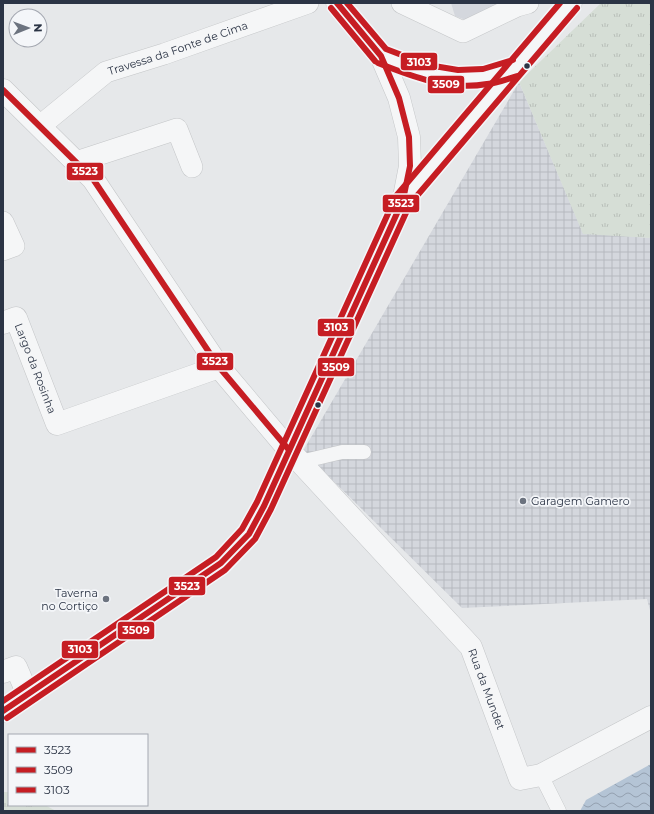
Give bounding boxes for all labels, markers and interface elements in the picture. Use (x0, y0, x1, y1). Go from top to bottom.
north arrow (8, 8, 48, 48)
street label: Travessa da Fonte de Cima (106, 18, 250, 78)
text: N (31, 23, 45, 32)
line badge: 3103 (400, 52, 438, 71)
text: 3103 (406, 55, 432, 69)
unlabelled marker (522, 61, 532, 71)
line badge: 3509 (427, 75, 465, 94)
text: 3509 (431, 77, 460, 91)
line badge: 3523 (66, 162, 104, 181)
text: 3523 (71, 164, 98, 178)
line badge: 3523 (382, 194, 420, 213)
text: 3523 (387, 196, 414, 210)
line badge: 3103 (317, 318, 355, 337)
text: 3103 (323, 320, 349, 334)
street label: Largo da Rosinha (12, 321, 59, 416)
line badge: 3523 (196, 352, 234, 371)
text: 3523 (201, 354, 228, 368)
line badge: 3509 (317, 357, 355, 377)
text: 3509 (321, 360, 350, 374)
unlabelled marker (313, 400, 323, 410)
place label: Garagem Gamero (531, 494, 630, 508)
marker: Garagem Gamero (518, 496, 528, 506)
line badge: 3523 (168, 576, 206, 596)
text: 3523 (173, 579, 200, 593)
place label: Taverna no Cortiço (41, 586, 98, 613)
marker: Taverna no Cortiço (101, 594, 111, 604)
line badge: 3509 (117, 621, 155, 640)
text: 3509 (121, 623, 150, 637)
line badge: 3103 (61, 640, 99, 659)
text: 3103 (67, 642, 93, 656)
street label: Rua da Mundet (465, 646, 508, 732)
legend (8, 734, 148, 806)
text: 3523 (44, 742, 71, 757)
text: 3509 (44, 762, 73, 777)
text: 3103 (44, 782, 70, 797)

